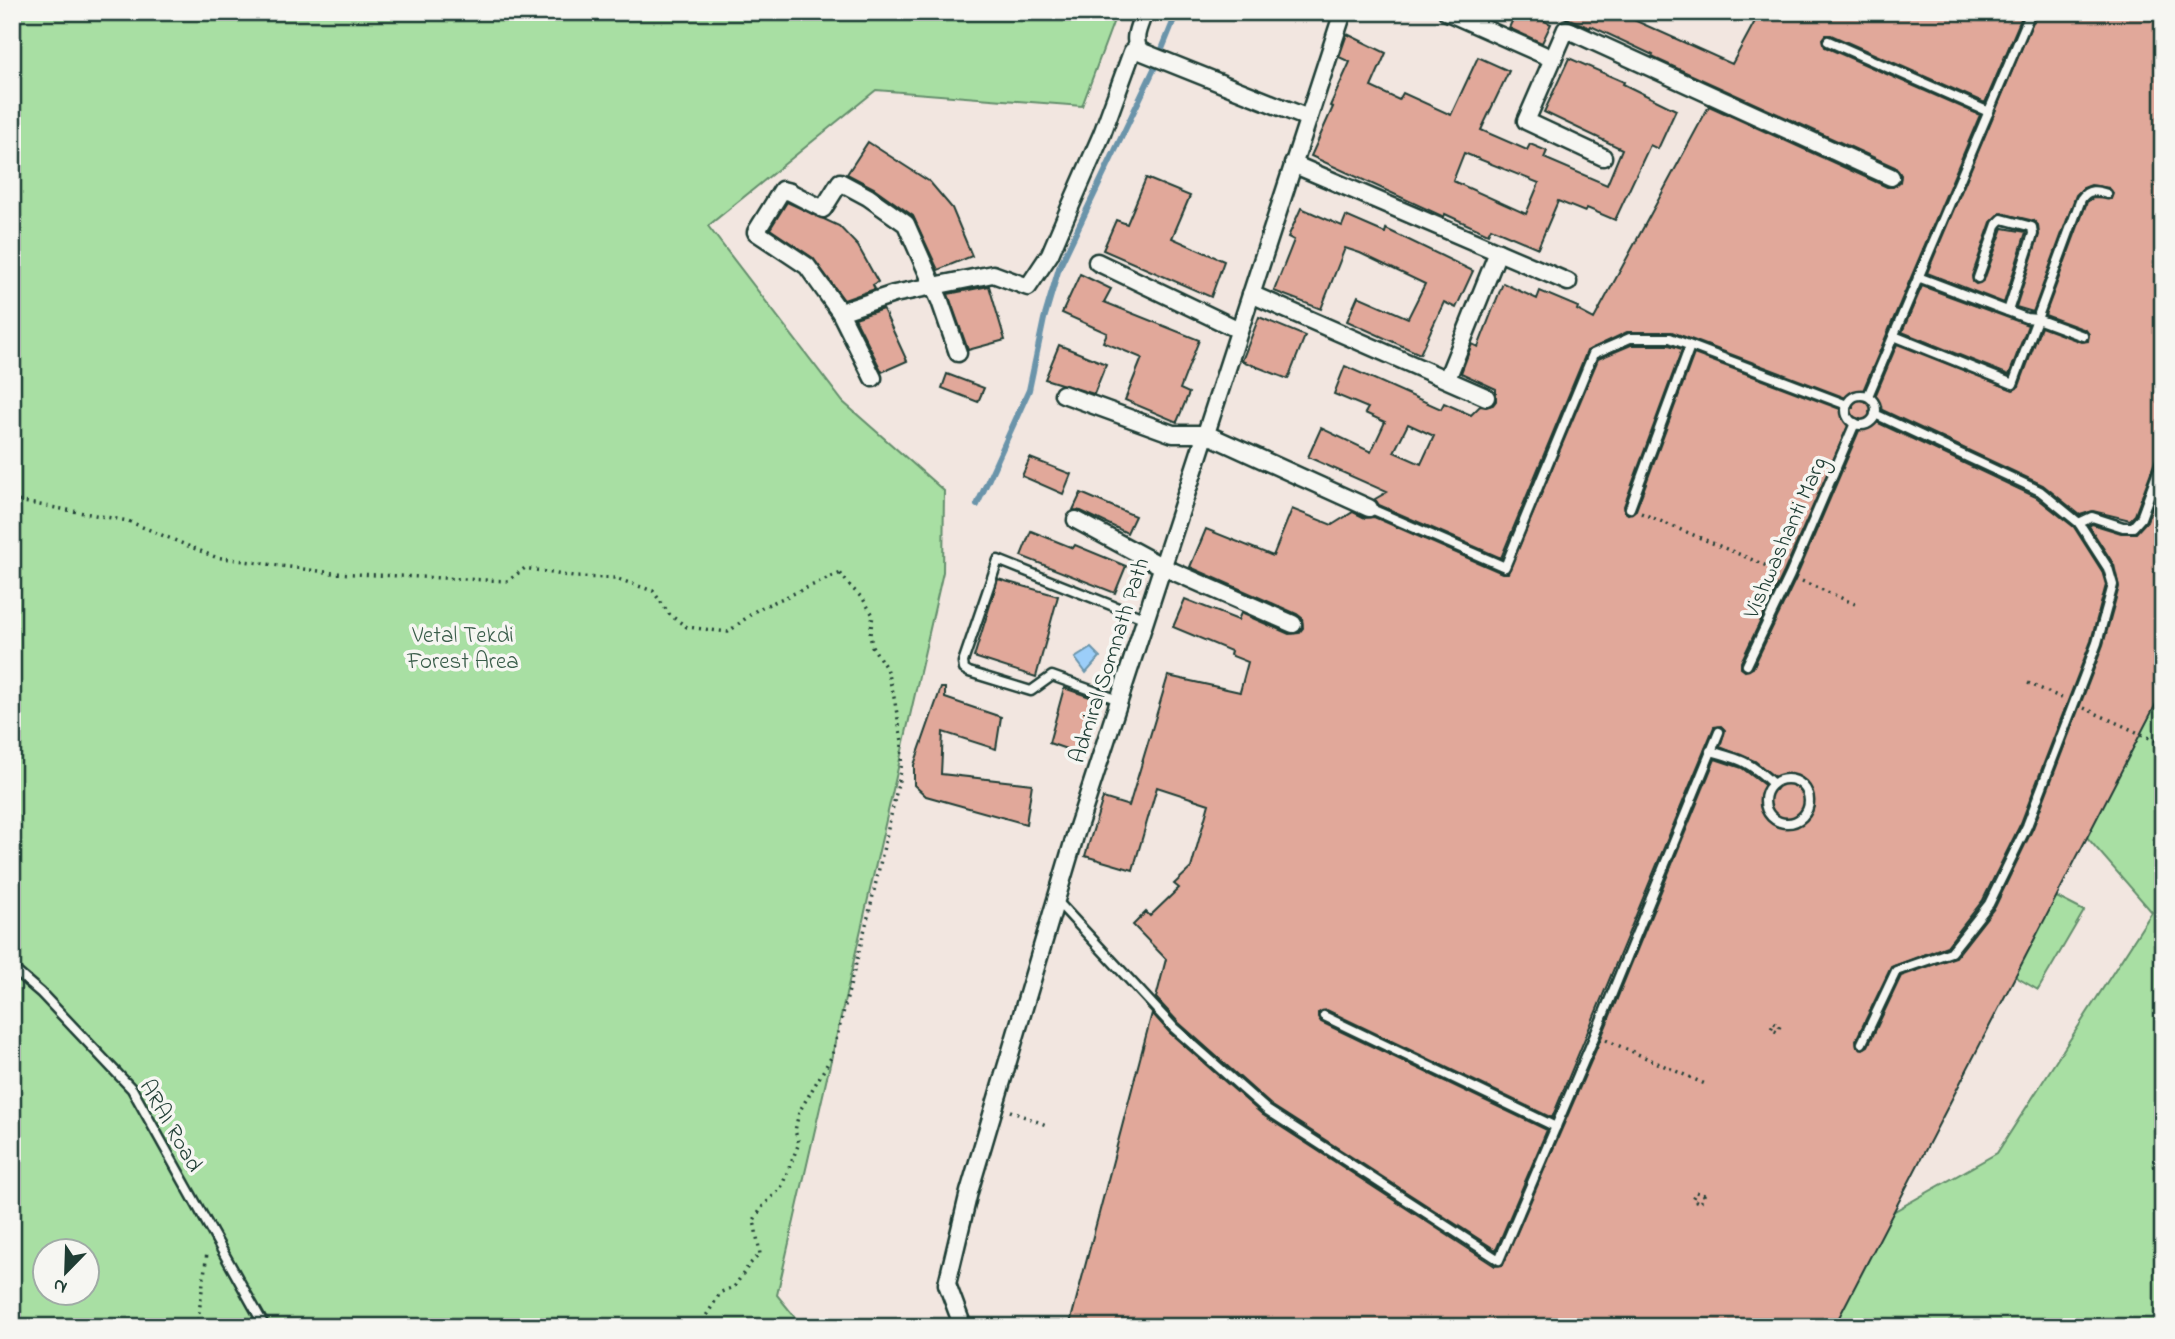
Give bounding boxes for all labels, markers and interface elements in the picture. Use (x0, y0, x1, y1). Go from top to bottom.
street label: Vishwashanti Marg (1735, 452, 1838, 626)
street label: Admiral Somnath Path (1062, 554, 1159, 768)
park label: Vetal Tekdi Forest Area (406, 620, 519, 679)
street label: ARAI Road (130, 1074, 210, 1179)
north arrow (32, 1238, 102, 1308)
text: N (49, 1270, 72, 1300)

